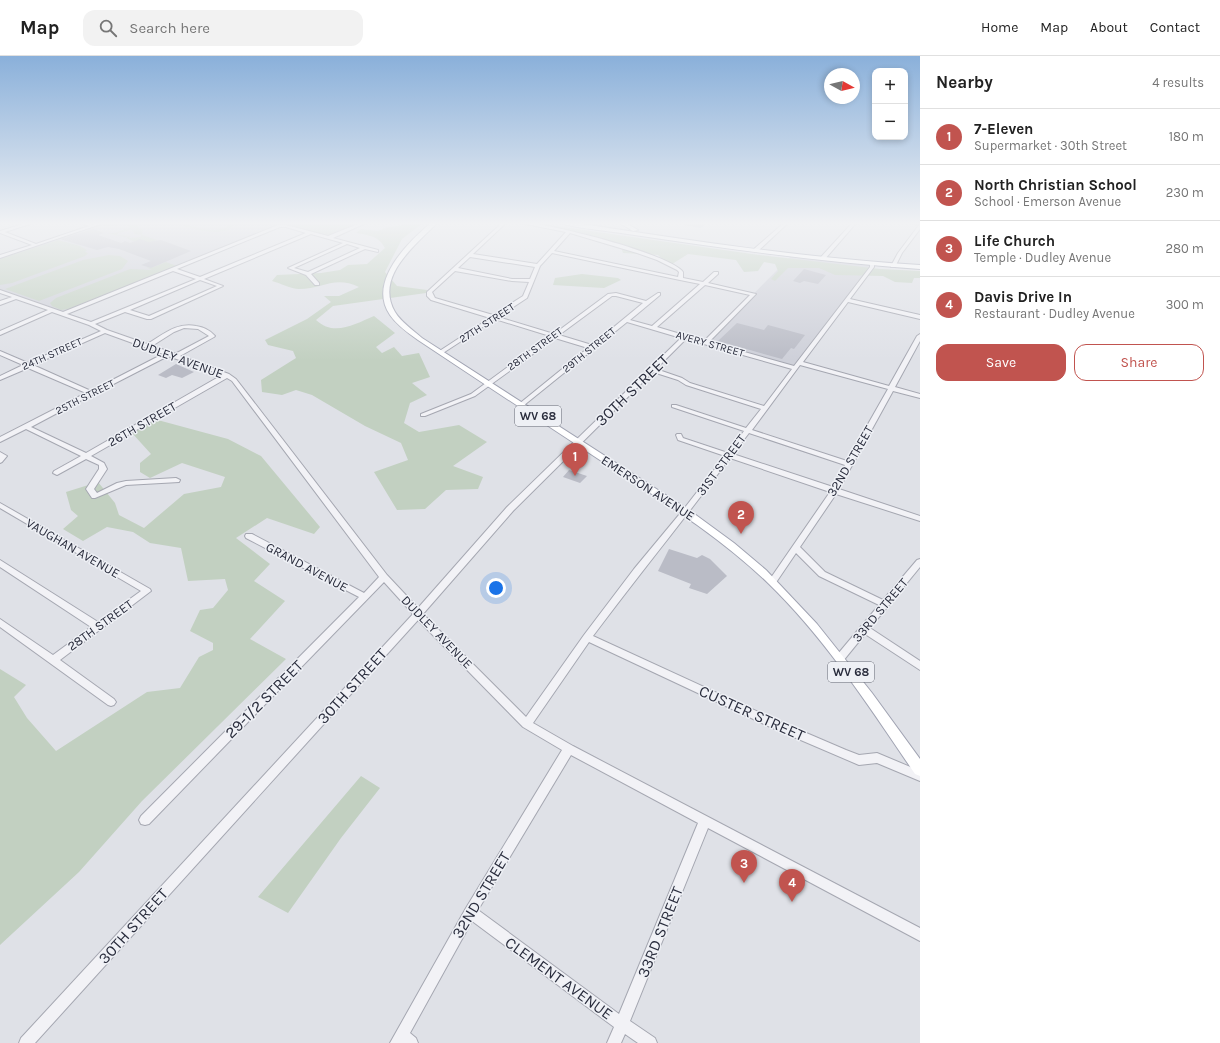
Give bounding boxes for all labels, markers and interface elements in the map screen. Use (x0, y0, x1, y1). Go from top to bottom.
search box (83, 10, 363, 46)
text: Map (20, 17, 59, 39)
icon: search (97, 17, 119, 39)
text: Search here (129, 19, 210, 37)
text: Home (981, 19, 1018, 36)
text: Map (1040, 19, 1068, 36)
text: About (1090, 19, 1128, 36)
text: Contact (1150, 19, 1200, 36)
north arrow (824, 68, 860, 104)
map controls (872, 68, 908, 140)
button: + (872, 68, 908, 104)
text: Nearby (936, 72, 993, 92)
text: 4 results (1152, 75, 1204, 90)
button: − (872, 104, 908, 140)
text: 7-Eleven (974, 120, 1033, 138)
text: 1 (947, 129, 951, 144)
text: 180 m (1169, 129, 1204, 144)
text: Supermarket · 30th Street (974, 138, 1127, 153)
text: North Christian School (974, 176, 1137, 194)
text: 2 (945, 185, 953, 200)
text: 230 m (1166, 185, 1204, 200)
text: School · Emerson Avenue (974, 194, 1121, 209)
text: Life Church (974, 232, 1055, 250)
text: 3 (945, 241, 953, 256)
text: 280 m (1166, 241, 1204, 256)
text: Temple · Dudley Avenue (974, 250, 1111, 265)
text: Davis Drive In (974, 288, 1072, 306)
text: 4 (945, 297, 953, 312)
text: 300 m (1166, 297, 1204, 312)
street label: 27TH STREET (457, 300, 518, 346)
text: Restaurant · Dudley Avenue (974, 306, 1135, 321)
street label: 28TH STREET (505, 324, 566, 373)
street label: 29TH STREET (560, 324, 619, 376)
street label: AVERY STREET (674, 328, 746, 360)
street label: 24TH STREET (20, 335, 85, 373)
street label: DUDLEY AVENUE (130, 335, 226, 381)
button: Save (936, 344, 1066, 381)
button: Share (1074, 344, 1204, 381)
street label: 30TH STREET (591, 350, 673, 430)
street label: 25TH STREET (53, 376, 117, 418)
street label: 26TH STREET (105, 398, 179, 450)
road number: WV 68 (515, 406, 561, 426)
street label: 32ND STREET (824, 423, 877, 499)
street label: 31ST STREET (693, 431, 749, 499)
pin: 1 (562, 443, 588, 476)
street label: EMERSON AVENUE (599, 452, 697, 524)
pin: 2 (728, 501, 754, 534)
street label: VAUGHAN AVENUE (23, 515, 123, 581)
street label: GRAND AVENUE (263, 539, 351, 595)
street label: 33RD STREET (849, 575, 911, 645)
your location (486, 578, 506, 598)
street label: DUDLEY AVENUE (398, 592, 476, 672)
street label: 28TH STREET (64, 596, 136, 654)
street label: 30TH STREET (313, 644, 391, 728)
street label: 29-1/2 STREET (221, 656, 307, 742)
road number: WV 68 (828, 662, 874, 682)
street label: CUSTER STREET (696, 681, 808, 745)
street label: 32ND STREET (448, 848, 514, 942)
pin: 3 (731, 850, 757, 883)
pin: 4 (779, 869, 805, 902)
street label: 30TH STREET (94, 884, 172, 968)
street label: 33RD STREET (633, 884, 687, 980)
street label: CLEMENT AVENUE (501, 932, 617, 1024)

